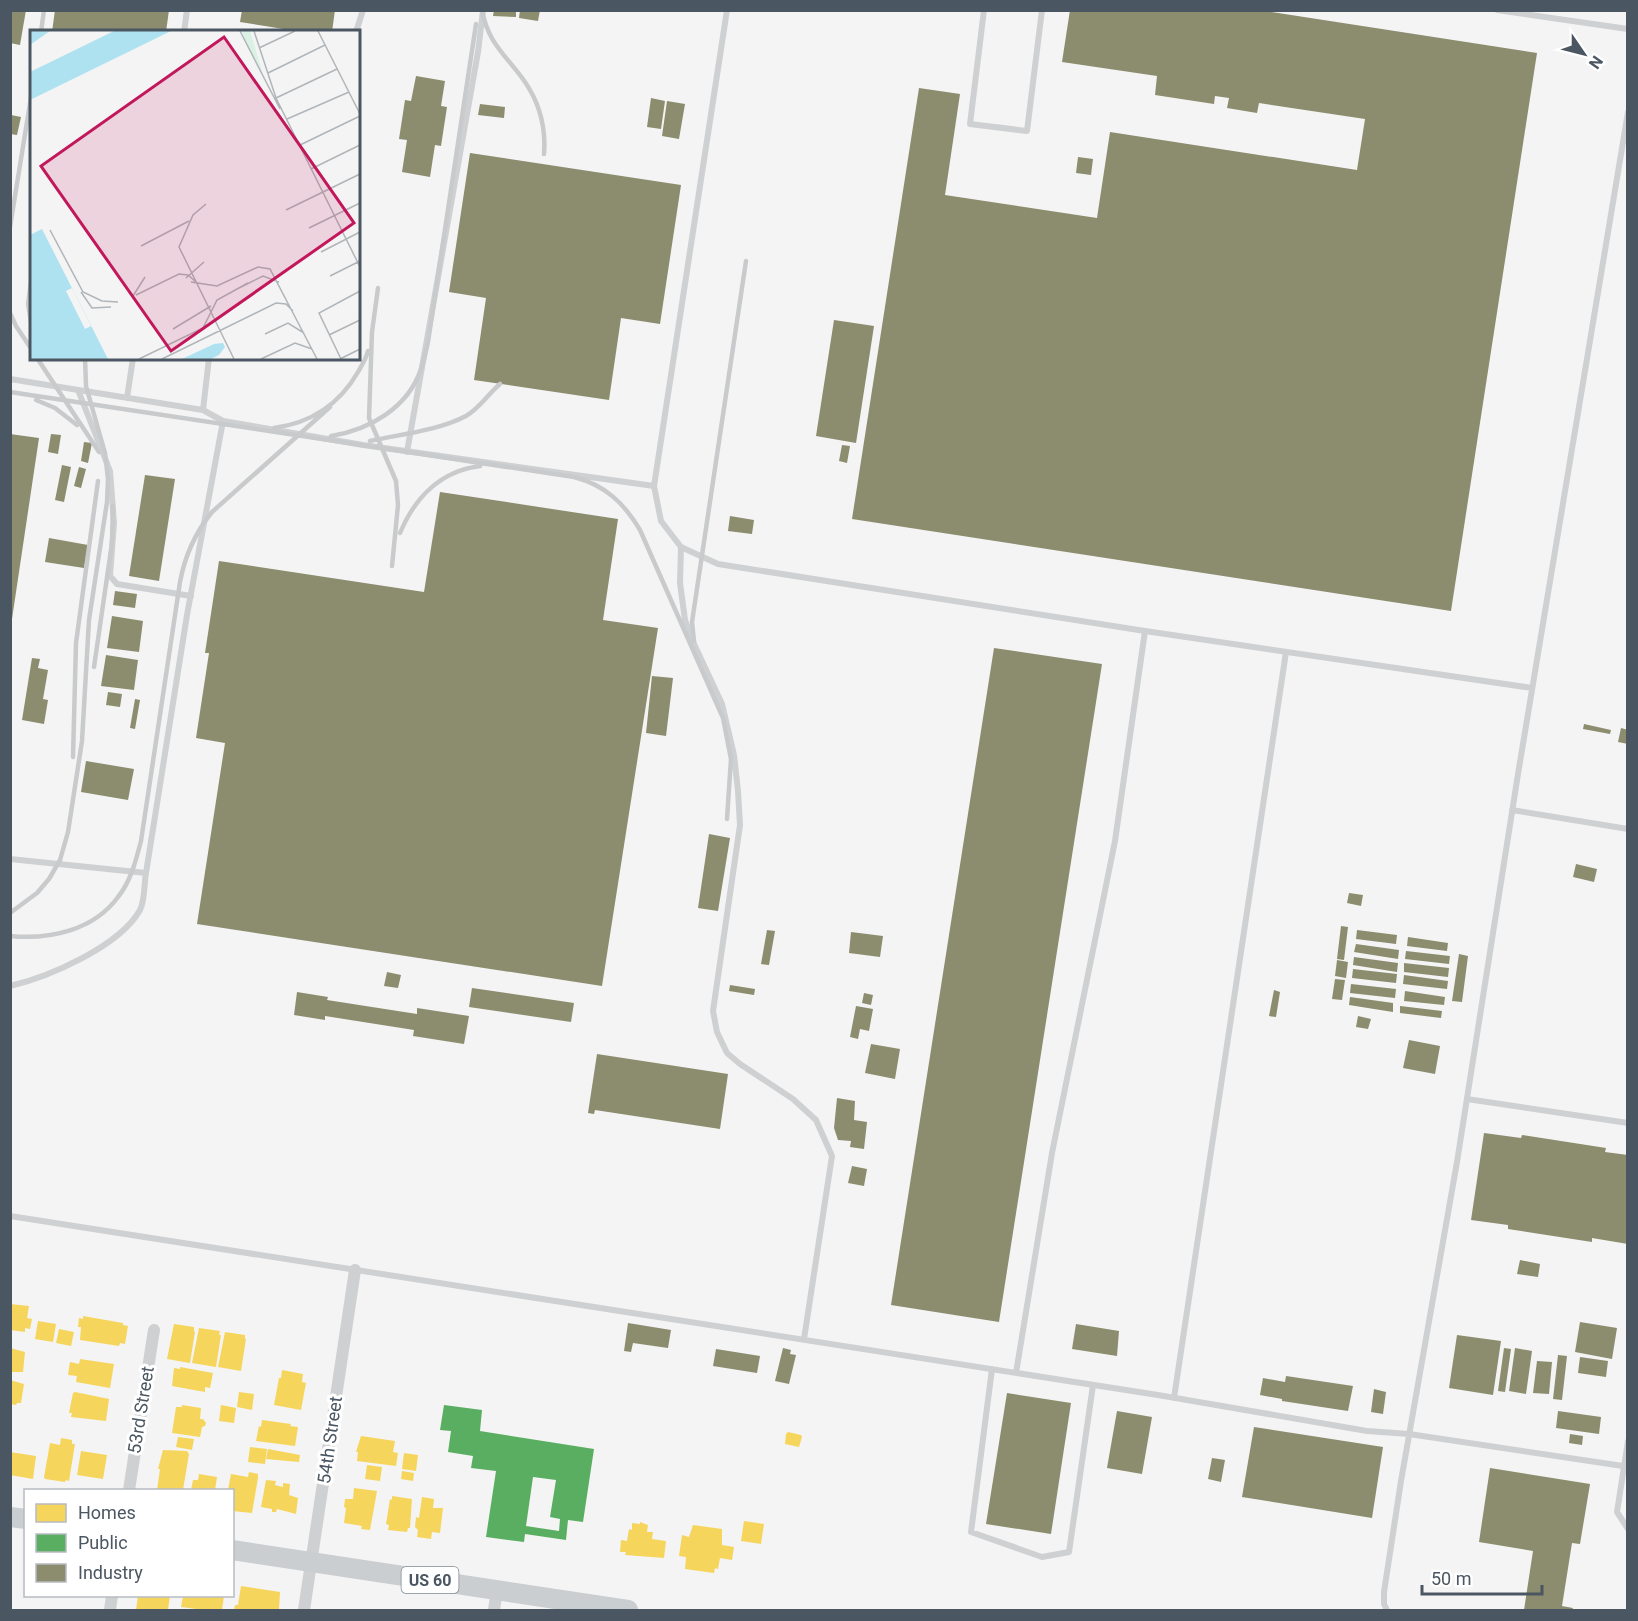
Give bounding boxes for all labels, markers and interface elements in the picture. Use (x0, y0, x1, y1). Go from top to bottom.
north arrow (1554, 24, 1614, 84)
inset map (30, 30, 360, 360)
text: N (1585, 52, 1607, 72)
street label: 53rd Street (123, 1365, 158, 1455)
street label: 54th Street (313, 1395, 346, 1485)
legend (24, 1489, 234, 1597)
text: Homes (78, 1502, 136, 1523)
text: Public (78, 1532, 128, 1553)
scale bar (1422, 1558, 1542, 1596)
text: Industry (78, 1562, 143, 1583)
road number: US 60 (402, 1567, 458, 1593)
text: 50 m (1431, 1568, 1471, 1589)

